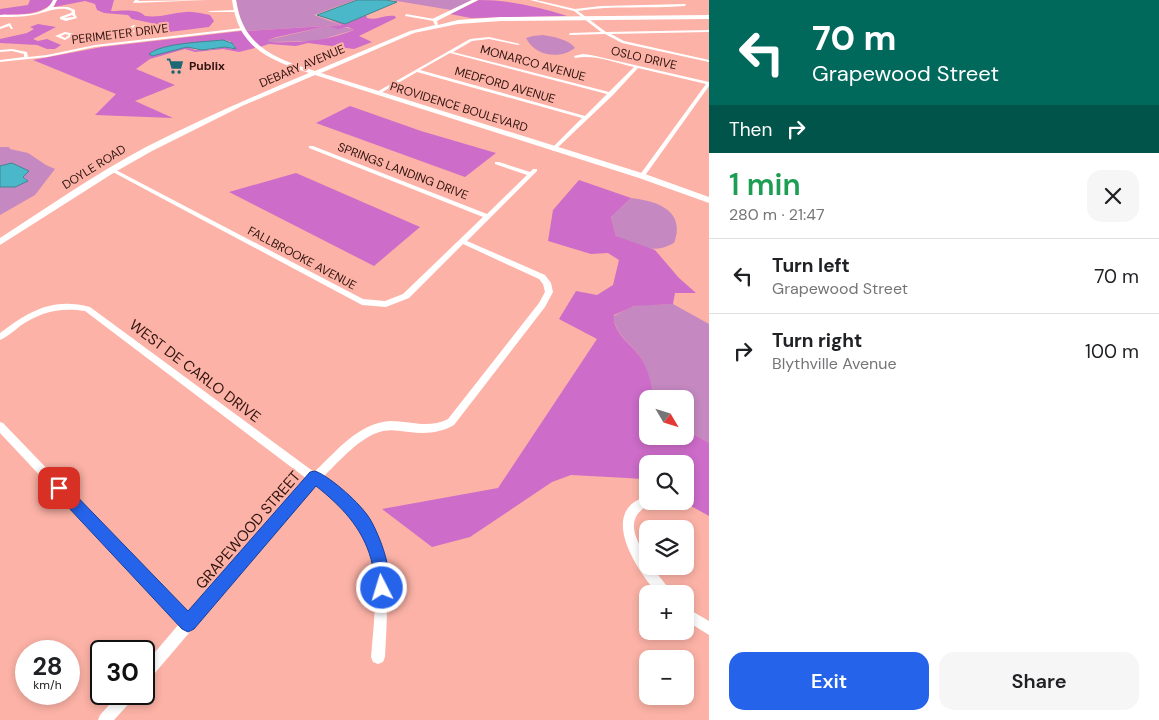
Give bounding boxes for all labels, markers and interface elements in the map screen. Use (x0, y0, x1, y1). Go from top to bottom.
text: 70 m (812, 15, 896, 61)
street label: PERIMETER DRIVE (71, 20, 170, 48)
icon: left (729, 20, 794, 85)
street label: DEBARY AVENUE (257, 41, 347, 91)
street label: MONARCO AVENUE (479, 41, 588, 85)
street label: OSLO DRIVE (609, 43, 679, 73)
supermarket icon: Publix (165, 56, 185, 76)
place label: Publix (189, 58, 225, 74)
text: Grapewood Street (812, 59, 999, 88)
street label: MEDFORD AVENUE (453, 63, 557, 107)
street label: PROVIDENCE BOULEVARD (388, 78, 530, 136)
icon: right (782, 115, 810, 143)
text: Then (729, 117, 772, 142)
street label: SPRINGS LANDING DRIVE (335, 139, 471, 203)
street label: DOYLE ROAD (59, 141, 129, 193)
text: 1 min (729, 165, 801, 204)
button: close (1087, 170, 1139, 222)
text: 280 m · 21:47 (729, 204, 825, 225)
street label: FALLBROOKE AVENUE (245, 223, 359, 293)
text: Turn left (772, 253, 850, 278)
icon: left (729, 262, 757, 290)
text: 70 m (1094, 264, 1139, 289)
text: Grapewood Street (772, 278, 908, 299)
street label: WEST DE CARLO DRIVE (125, 315, 265, 427)
text: Turn right (772, 328, 862, 353)
icon: right (729, 337, 757, 365)
text: 100 m (1085, 339, 1139, 364)
text: Blythville Avenue (772, 353, 897, 374)
north arrow (639, 390, 694, 445)
map controls (639, 390, 694, 705)
button: search (639, 455, 694, 510)
pin (38, 467, 80, 509)
street label: GRAPEWOOD STREET (191, 467, 305, 593)
icon: arrive (45, 474, 73, 502)
button: layers (639, 520, 694, 575)
position arrow (355, 561, 407, 613)
button: + (639, 585, 694, 640)
speed limit sign: 30 (90, 640, 155, 705)
text: 28 (32, 650, 63, 683)
button: − (639, 650, 694, 705)
button: Exit (729, 652, 929, 710)
button: Share (939, 652, 1139, 710)
text: km/h (33, 677, 62, 693)

